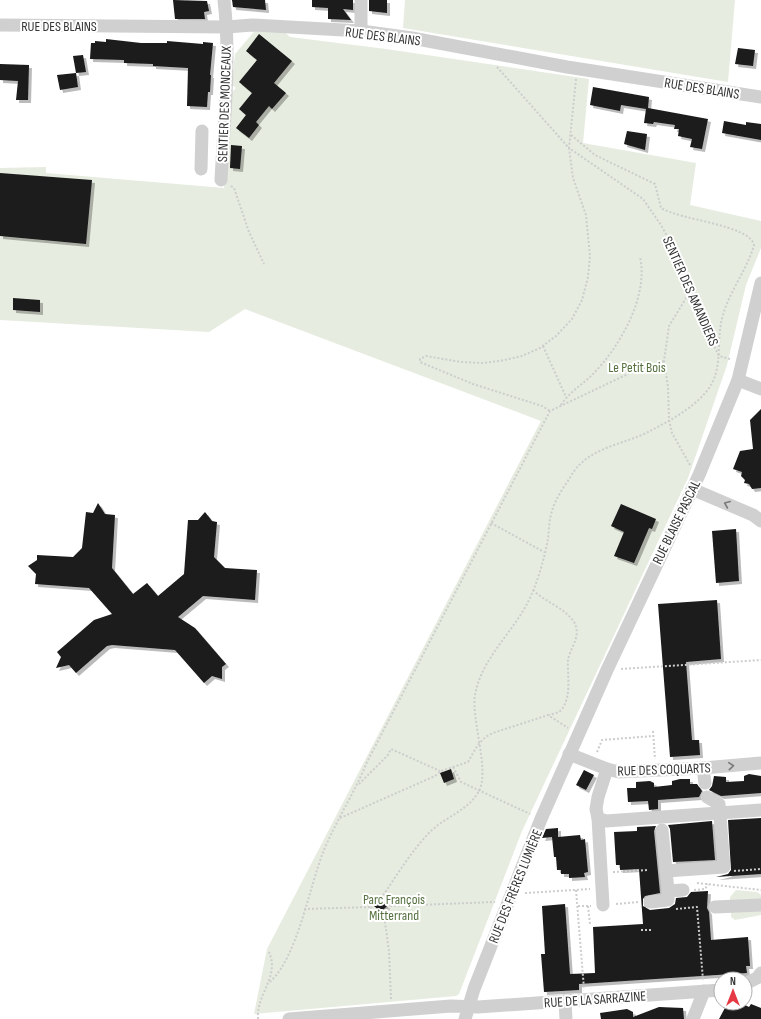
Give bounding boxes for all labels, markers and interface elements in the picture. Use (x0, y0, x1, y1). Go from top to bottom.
street label: RUE DES BLAINS (21, 18, 97, 35)
street label: RUE DES BLAINS (344, 23, 422, 50)
street label: SENTIER DES MONCEAUX (214, 46, 235, 162)
street label: RUE DES BLAINS (663, 74, 741, 103)
street label: SENTIER DES AMANDIERS (659, 234, 722, 349)
park label: Le Petit Bois (608, 359, 666, 376)
street label: RUE BLAISE PASCAL (649, 478, 704, 567)
one-way arrow (724, 501, 731, 509)
street label: RUE DES COQUARTS (617, 759, 711, 780)
one-way arrow (728, 761, 734, 770)
street label: RUE DES FRÈRES LUMIÈRE (485, 826, 546, 946)
park label: Parc François Mitterrand (363, 891, 425, 924)
north arrow (713, 971, 753, 1011)
text: N (730, 975, 736, 988)
street label: RUE DE LA SARRAZINE (543, 987, 647, 1012)

